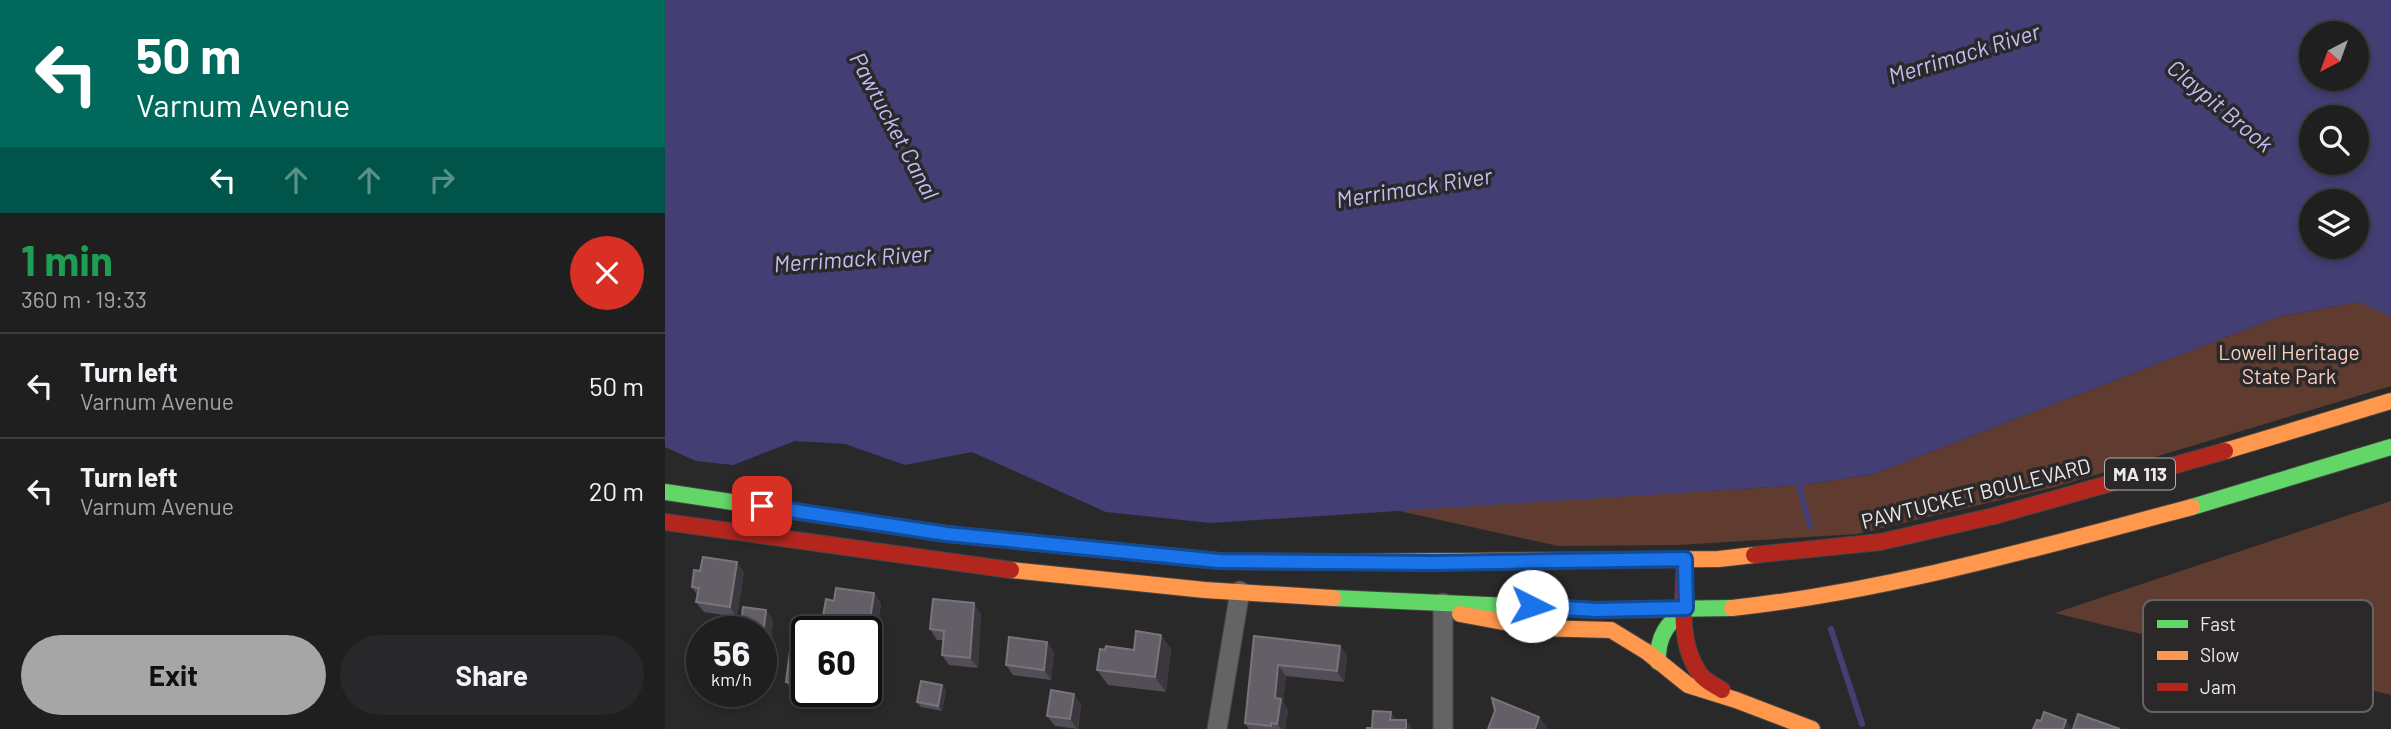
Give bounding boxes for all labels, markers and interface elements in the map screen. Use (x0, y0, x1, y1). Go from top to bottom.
water label: Merrimack River (1884, 16, 2044, 89)
north arrow (2299, 21, 2369, 91)
map controls (2299, 21, 2369, 259)
text: 50 m (136, 25, 241, 84)
icon: left (21, 28, 112, 119)
water label: Pawtucket Canal (844, 47, 945, 204)
water label: Claypit Brook (2162, 53, 2279, 157)
text: Varnum Avenue (136, 85, 350, 123)
button: search (2299, 105, 2369, 175)
icon: left (204, 161, 242, 199)
icon: ahead (277, 161, 315, 199)
icon: ahead (350, 161, 388, 199)
icon: right (423, 161, 461, 199)
water label: Merrimack River (1334, 161, 1495, 213)
button: layers (2299, 189, 2369, 259)
text: 1 min (21, 234, 113, 284)
button: close (570, 236, 644, 310)
water label: Merrimack River (773, 238, 932, 277)
text: 360 m · 19:33 (21, 285, 147, 313)
park label: Lowell Heritage State Park (2218, 339, 2360, 388)
text: Turn left (80, 356, 178, 387)
icon: left (21, 367, 59, 405)
text: 50 m (589, 370, 644, 401)
text: Varnum Avenue (80, 387, 234, 415)
street label: PAWTUCKET BOULEVARD (1858, 452, 2093, 533)
road number: MA 113 (2105, 458, 2175, 489)
text: Turn left (80, 461, 178, 492)
icon: left (21, 472, 59, 510)
text: 20 m (589, 475, 644, 506)
pin (732, 476, 792, 536)
icon: arrive (743, 487, 781, 525)
text: Varnum Avenue (80, 492, 234, 520)
position arrow (1495, 569, 1569, 643)
legend (2143, 600, 2373, 712)
text: Fast (2200, 612, 2236, 635)
speed limit sign: 60 (791, 616, 882, 707)
text: 56 (713, 631, 750, 673)
button: Exit (21, 635, 326, 715)
button: Share (340, 635, 644, 715)
text: Slow (2200, 643, 2239, 666)
text: km/h (711, 668, 752, 690)
text: Jam (2200, 675, 2236, 698)

